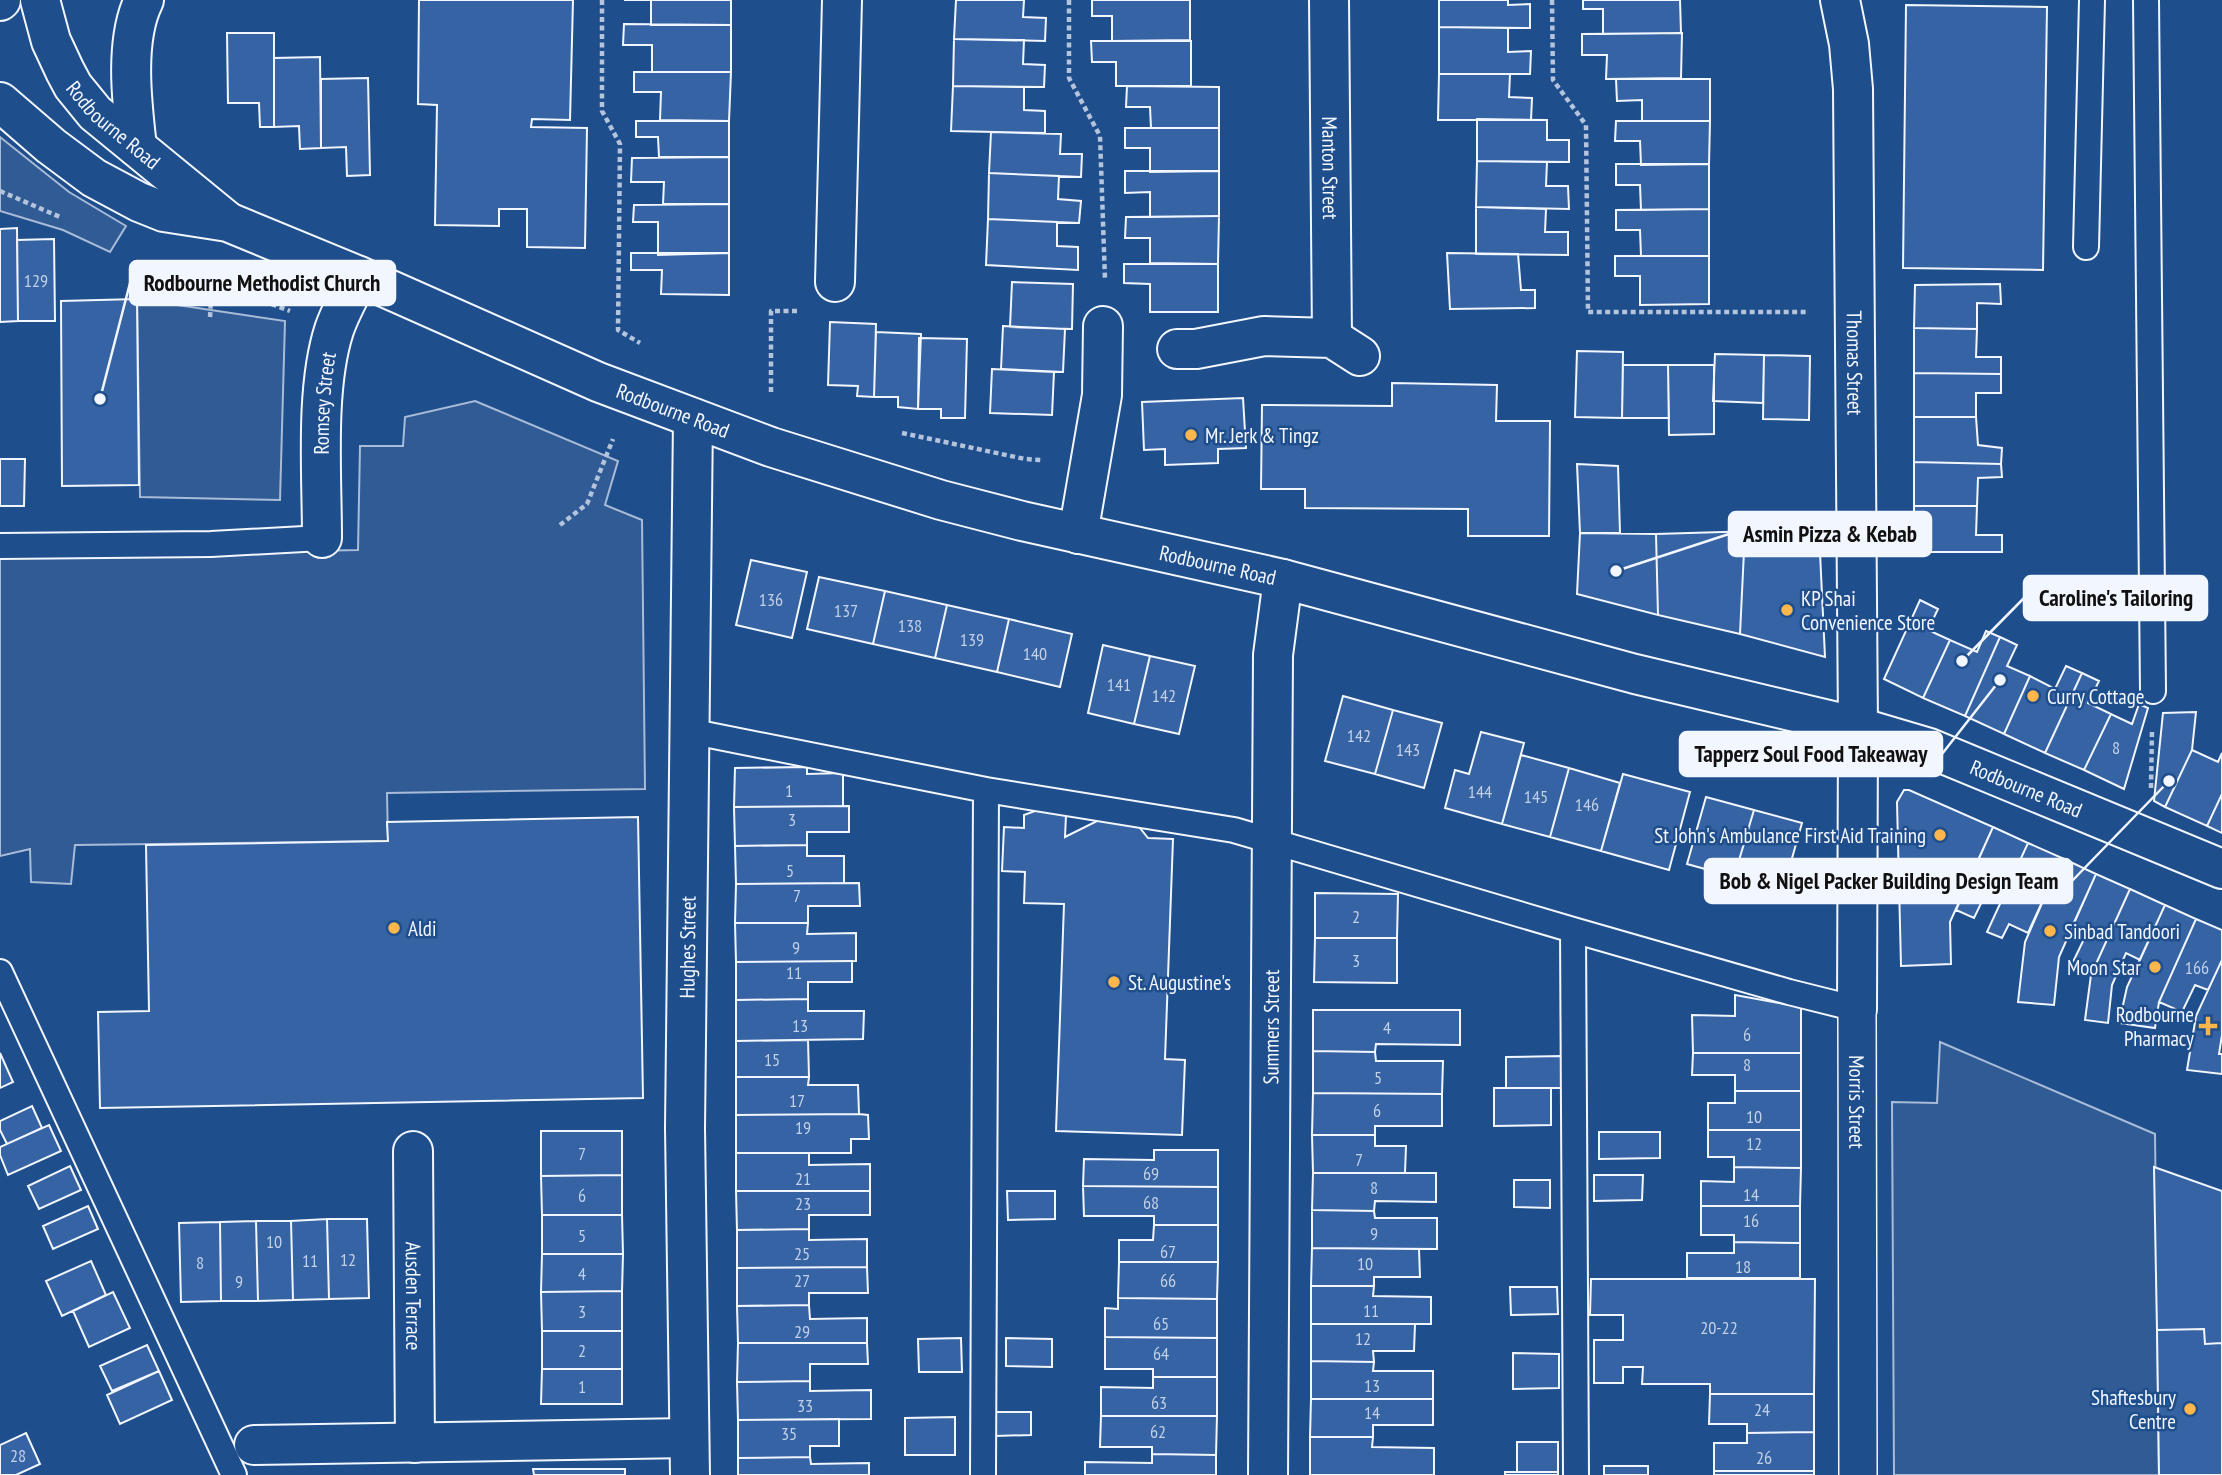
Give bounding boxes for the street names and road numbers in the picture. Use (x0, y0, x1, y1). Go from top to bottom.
street label: Rodbourne Road (61, 75, 166, 175)
street label: Manton Street (1317, 116, 1344, 220)
street label: Thomas Street (1841, 310, 1869, 416)
street label: Romsey Street (307, 349, 342, 455)
street label: Rodbourne Road (613, 377, 733, 444)
street label: Rodbourne Road (1157, 538, 1279, 591)
street label: Rodbourne Road (1966, 753, 2086, 823)
street label: Hughes Street (673, 895, 701, 998)
street label: Summers Street (1257, 969, 1285, 1085)
street label: Morris Street (1844, 1055, 1871, 1149)
street label: Ausden Terrace (400, 1242, 428, 1350)

